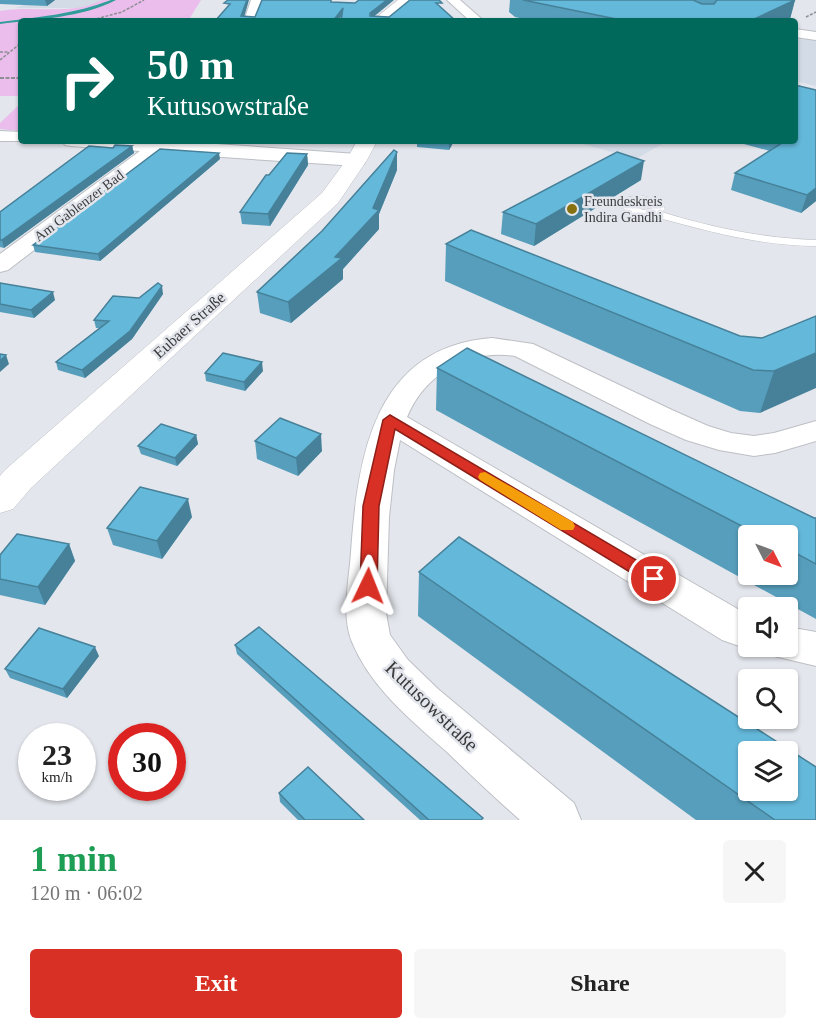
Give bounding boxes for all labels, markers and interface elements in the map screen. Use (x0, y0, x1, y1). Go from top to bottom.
icon: right (48, 42, 126, 120)
text: 50 m (147, 42, 235, 88)
text: Kutusowstraße (147, 91, 309, 121)
street label: Am Gablenzer Bad (31, 167, 127, 245)
place label: Freundeskreis Indira Gandhi (584, 194, 663, 225)
marker: Freundeskreis Indira Gandhi (565, 202, 579, 216)
street label: Eubaer Straße (150, 289, 228, 361)
north arrow (738, 525, 798, 585)
map controls (738, 525, 798, 801)
pin (628, 553, 679, 604)
position arrow (336, 554, 400, 618)
icon: arrive (637, 562, 670, 595)
button: sound (738, 597, 798, 657)
street label: Kutusowstraße (381, 656, 483, 756)
button: search (738, 669, 798, 729)
speed limit sign: 30 (108, 723, 186, 801)
text: 23 (42, 738, 72, 771)
button: layers (738, 741, 798, 801)
text: km/h (42, 769, 72, 785)
text: 1 min (30, 839, 117, 879)
button: close (723, 840, 786, 903)
text: 120 m · 06:02 (30, 882, 143, 904)
button: Exit (30, 949, 402, 1018)
button: Share (414, 949, 786, 1018)

